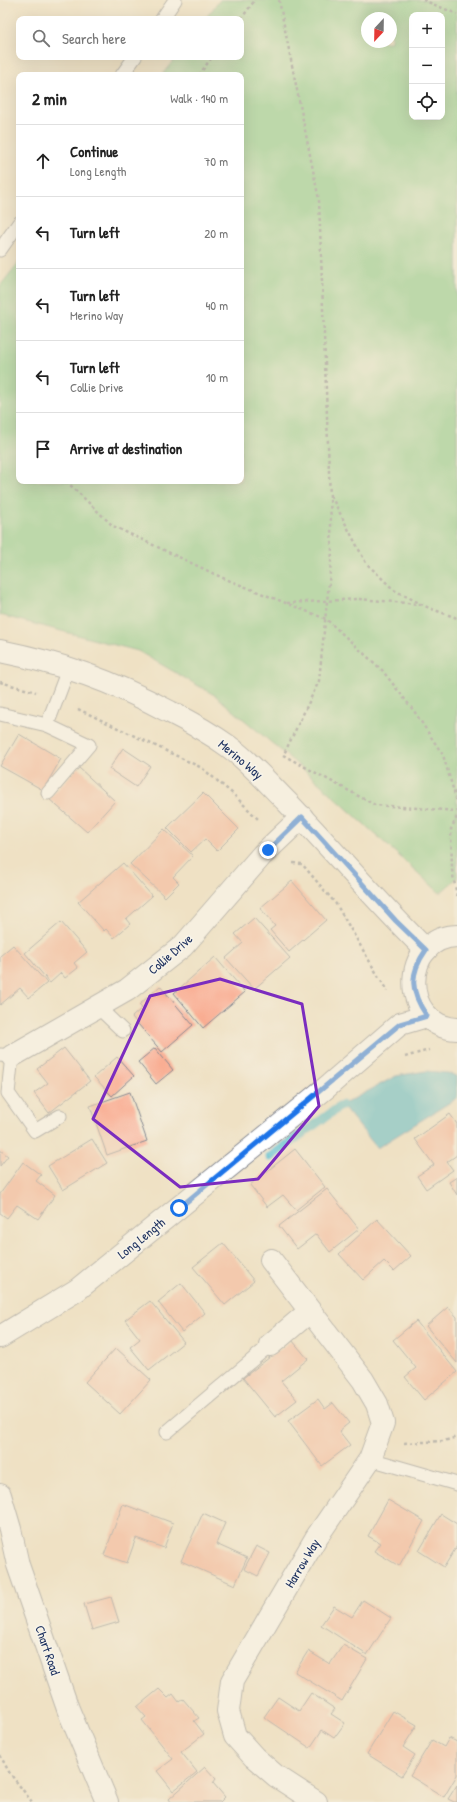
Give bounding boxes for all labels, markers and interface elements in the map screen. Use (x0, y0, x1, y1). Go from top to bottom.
north arrow (361, 12, 397, 48)
map controls (409, 12, 445, 120)
button: + (409, 12, 445, 48)
search box (16, 16, 244, 60)
icon: search (30, 27, 52, 49)
text: Search here (62, 28, 126, 49)
button: − (409, 48, 445, 84)
button: locate (409, 84, 445, 120)
text: 2 min (32, 87, 67, 110)
text: Walk · 140 m (170, 89, 228, 107)
text: Continue (70, 141, 118, 162)
icon: ahead (32, 150, 54, 172)
text: 70 m (204, 152, 228, 170)
text: Long Length (70, 162, 126, 180)
icon: left (32, 222, 54, 244)
text: Turn left (70, 222, 120, 243)
text: 20 m (204, 224, 228, 242)
text: Turn left (70, 285, 120, 306)
icon: left (32, 294, 54, 316)
text: 40 m (205, 296, 228, 314)
text: Merino Way (70, 306, 124, 324)
text: Turn left (70, 357, 120, 378)
icon: left (32, 366, 54, 388)
text: 10 m (206, 368, 228, 386)
text: Collie Drive (70, 378, 124, 396)
icon: arrive (32, 438, 54, 460)
text: Arrive at destination (70, 438, 182, 459)
street label: Merino Way (215, 735, 268, 783)
route end (259, 841, 277, 859)
street label: Collie Drive (144, 930, 196, 978)
route start (170, 1199, 188, 1217)
street label: Long Length (113, 1213, 169, 1263)
street label: Harrow Way (280, 1535, 324, 1591)
street label: Chart Road (31, 1623, 65, 1677)

